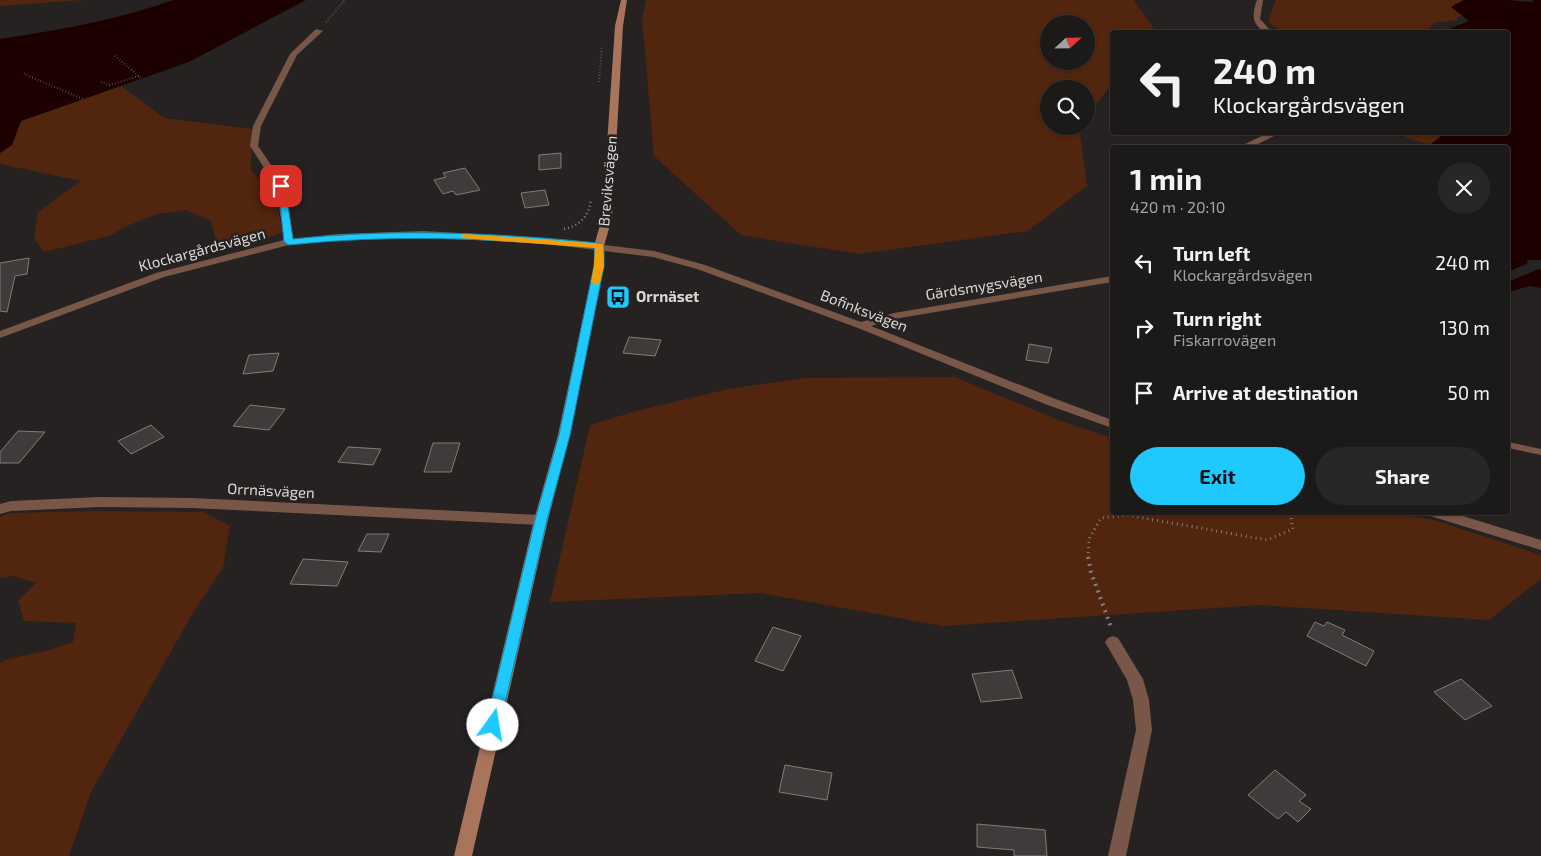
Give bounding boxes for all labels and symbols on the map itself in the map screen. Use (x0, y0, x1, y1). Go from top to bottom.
north arrow (1040, 15, 1095, 70)
street label: Breviksvägen (594, 135, 620, 227)
pin (260, 165, 302, 207)
street label: Klockargårdsvägen (136, 223, 267, 275)
street label: Gärdsmygsvägen (924, 267, 1043, 303)
bus stop icon: Orrnäset (605, 284, 631, 310)
street label: Bofinksvägen (818, 285, 911, 335)
place label: Orrnäset (636, 287, 699, 305)
street label: Orrnäsvägen (227, 479, 315, 501)
position arrow (466, 698, 518, 750)

